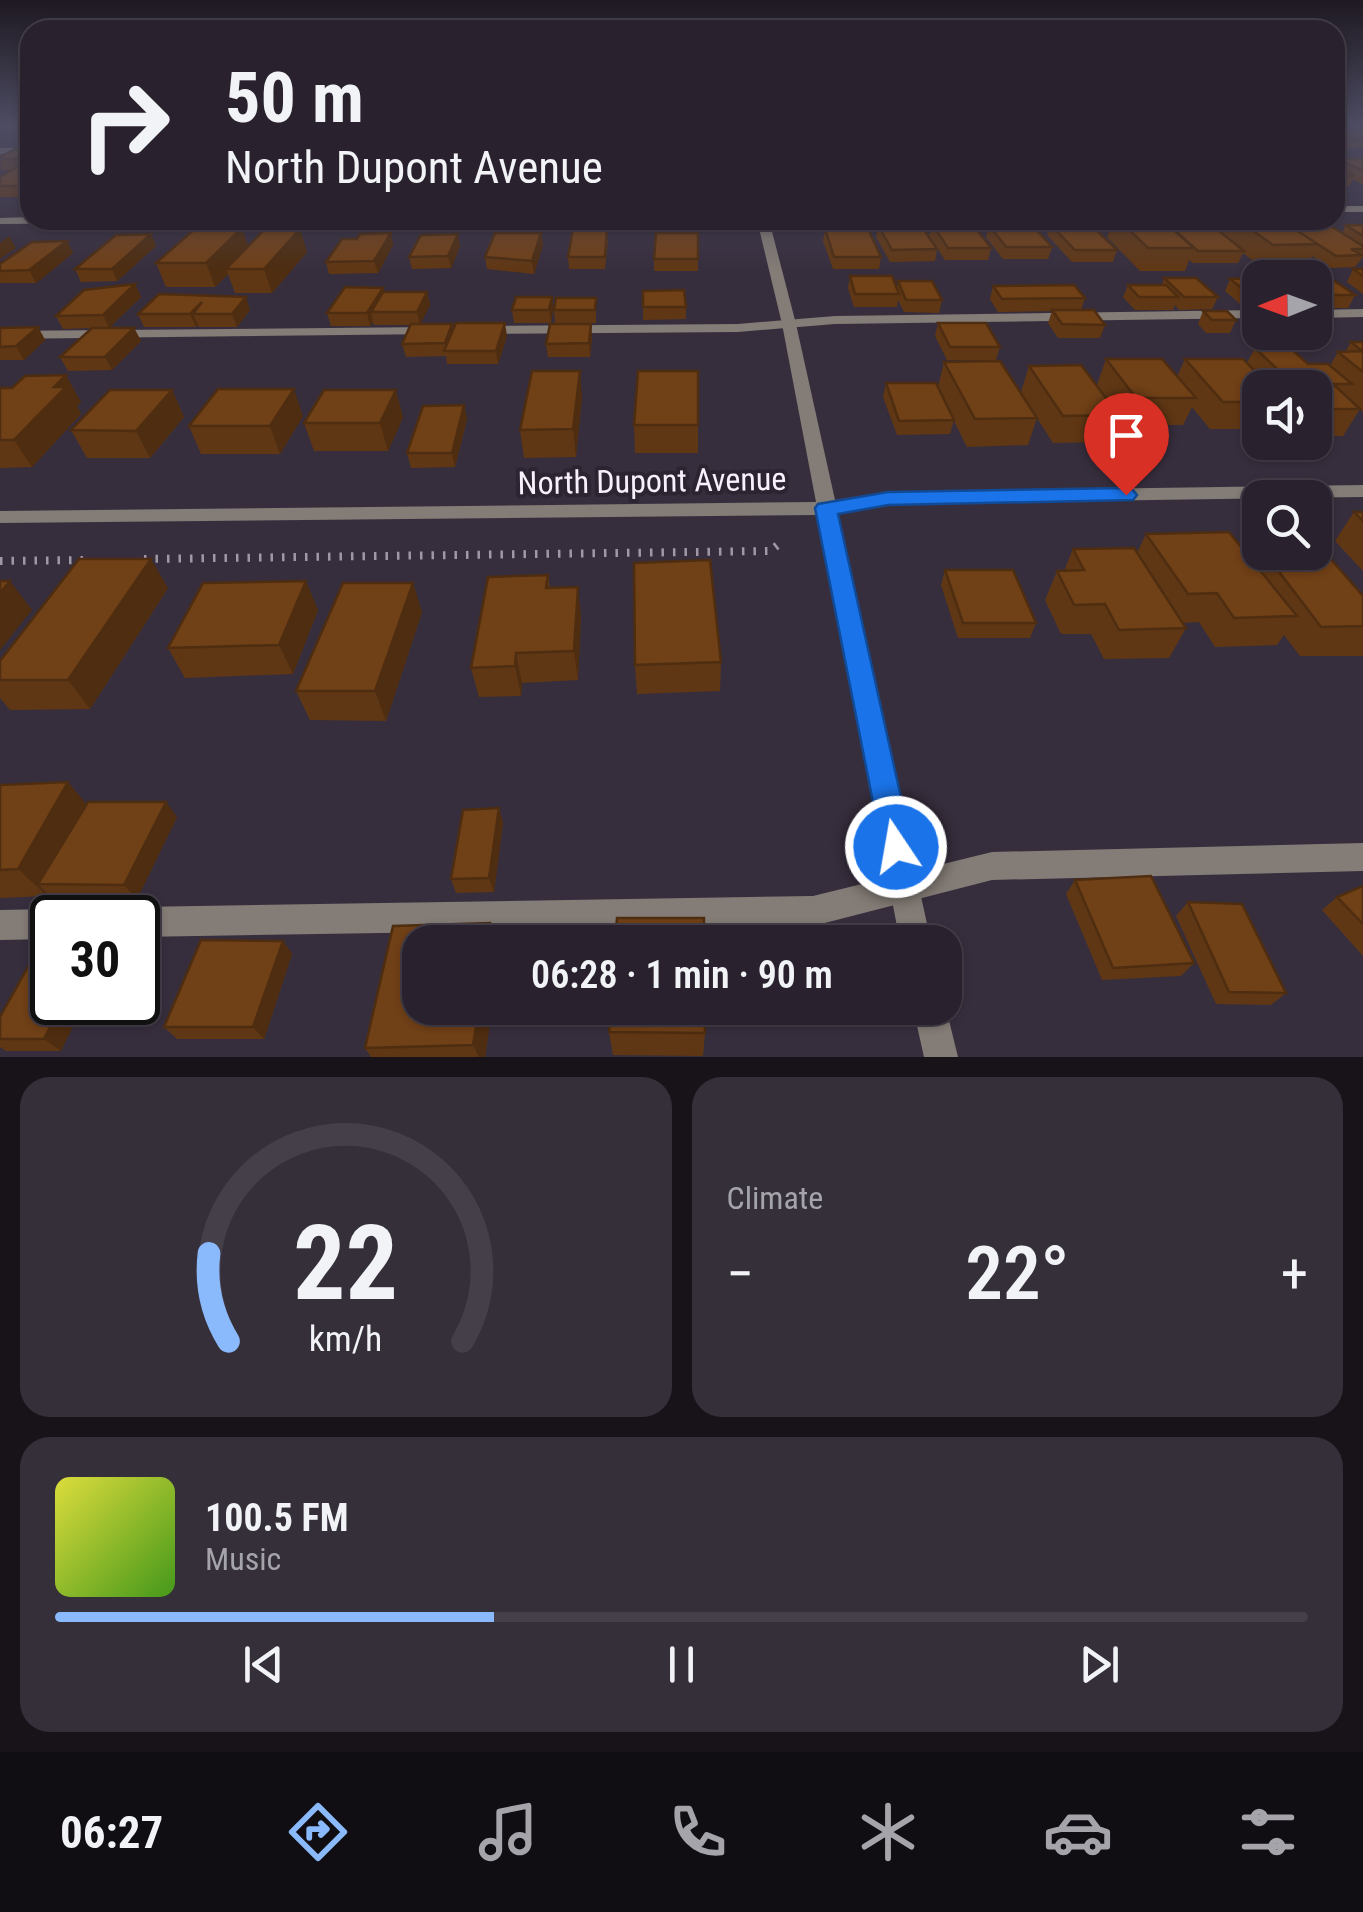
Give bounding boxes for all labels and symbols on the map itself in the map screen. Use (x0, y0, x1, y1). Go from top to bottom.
north arrow (1242, 260, 1332, 350)
pin (1084, 393, 1169, 496)
street label: North Dupont Avenue (517, 460, 787, 502)
position arrow (844, 795, 948, 899)
speed limit sign: 30 (30, 895, 160, 1025)

